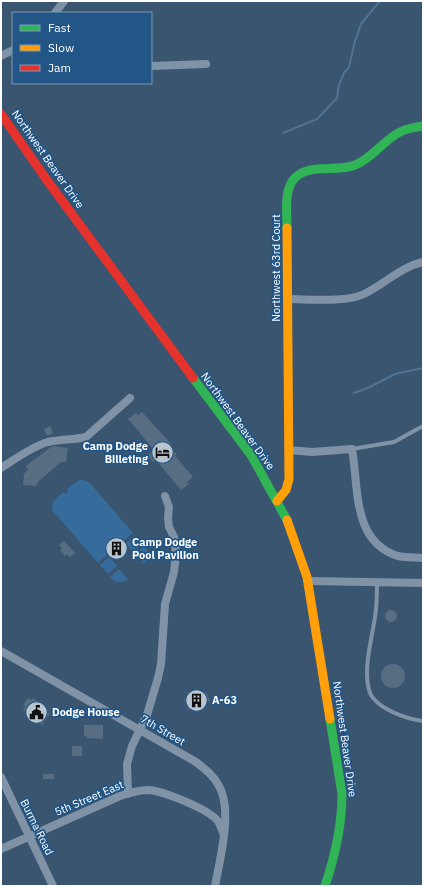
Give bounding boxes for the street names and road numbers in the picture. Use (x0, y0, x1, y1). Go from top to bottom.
street label: Northwest Beaver Drive (9, 107, 87, 211)
street label: Northwest 63rd Court (269, 214, 283, 322)
street label: Northwest Beaver Drive (198, 370, 278, 472)
street label: Northwest Beaver Drive (330, 680, 360, 798)
street label: 7th Street (138, 712, 188, 748)
street label: 5th Street East (52, 777, 126, 819)
street label: Burma Road (17, 797, 57, 857)

